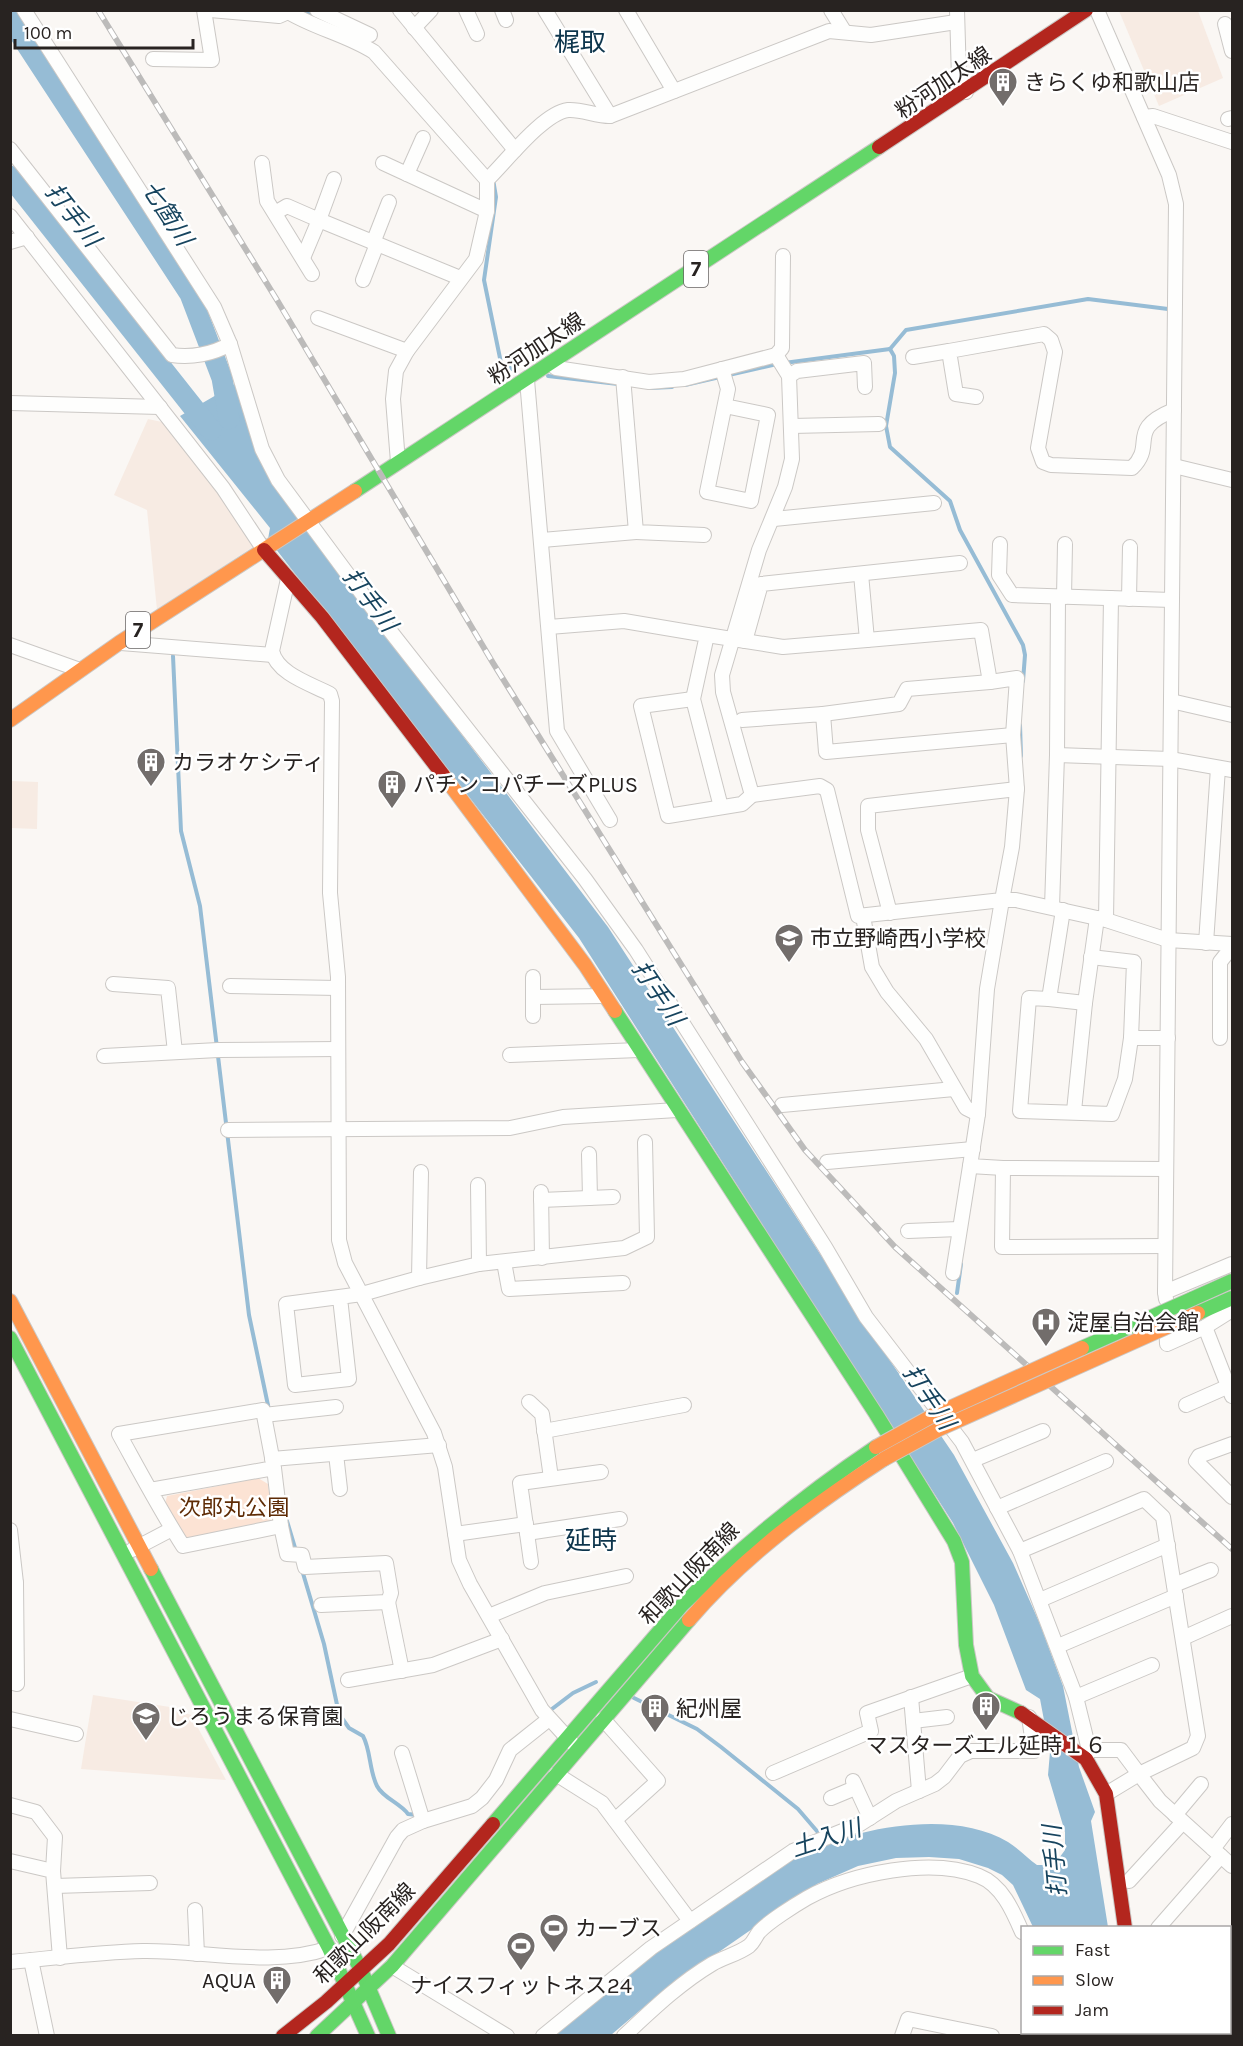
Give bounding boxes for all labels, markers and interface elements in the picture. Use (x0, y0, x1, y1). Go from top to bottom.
scale bar (15, 12, 194, 50)
text: 100 m (24, 22, 72, 44)
district label: 梶取 (554, 27, 606, 58)
street label: 粉河加太線 (891, 41, 996, 124)
building icon: きらくゆ和歌山店 (987, 66, 1019, 108)
place label: きらくゆ和歌山店 (1024, 70, 1200, 96)
water label: 七箇川 (136, 175, 200, 253)
water label: 打手川 (40, 178, 108, 254)
road number: 7 (684, 251, 708, 287)
street label: 粉河加太線 (484, 307, 589, 390)
water label: 打手川 (337, 563, 405, 640)
road number: 7 (126, 612, 150, 648)
building icon: カラオケシティ (135, 746, 167, 788)
place label: カラオケシティ (172, 750, 325, 776)
building icon: パチンコパチーズPLUS (376, 768, 408, 810)
place label: パチンコパチーズPLUS (413, 772, 638, 798)
school or university icon: 市立野崎西小学校 (773, 922, 805, 964)
place label: 市立野崎西小学校 (810, 926, 986, 952)
water label: 打手川 (626, 955, 691, 1033)
hospital icon: 淀屋自治会館 (1030, 1306, 1062, 1348)
place label: 淀屋自治会館 (1067, 1310, 1199, 1336)
water label: 打手川 (897, 1359, 962, 1437)
park label: 次郎丸公園 (179, 1495, 289, 1521)
street label: 和歌山阪南線 (635, 1517, 745, 1630)
district label: 延時 (565, 1525, 617, 1556)
building icon: マスターズエル延時１６ (970, 1690, 1002, 1732)
building icon: 紀州屋 (639, 1692, 671, 1734)
place label: 紀州屋 (676, 1696, 742, 1722)
school or university icon: じろうまる保育園 (130, 1700, 162, 1742)
place label: じろうまる保育園 (167, 1704, 343, 1730)
place label: マスターズエル延時１６ (866, 1733, 1106, 1759)
water label: 土入川 (787, 1813, 867, 1862)
water label: 打手川 (1038, 1821, 1072, 1898)
street label: 和歌山阪南線 (309, 1878, 421, 1990)
sports icon: カーブス (538, 1912, 570, 1954)
place label: カーブス (575, 1916, 662, 1942)
legend (1021, 1926, 1231, 2034)
sports icon: ナイスフィットネス24 (505, 1930, 537, 1972)
text: Fast (1075, 1939, 1110, 1961)
building icon: AQUA (261, 1964, 293, 2006)
place label: AQUA (202, 1968, 256, 1994)
text: Slow (1075, 1969, 1114, 1991)
place label: ナイスフィットネス24 (410, 1973, 632, 1999)
text: Jam (1075, 1999, 1109, 2021)

